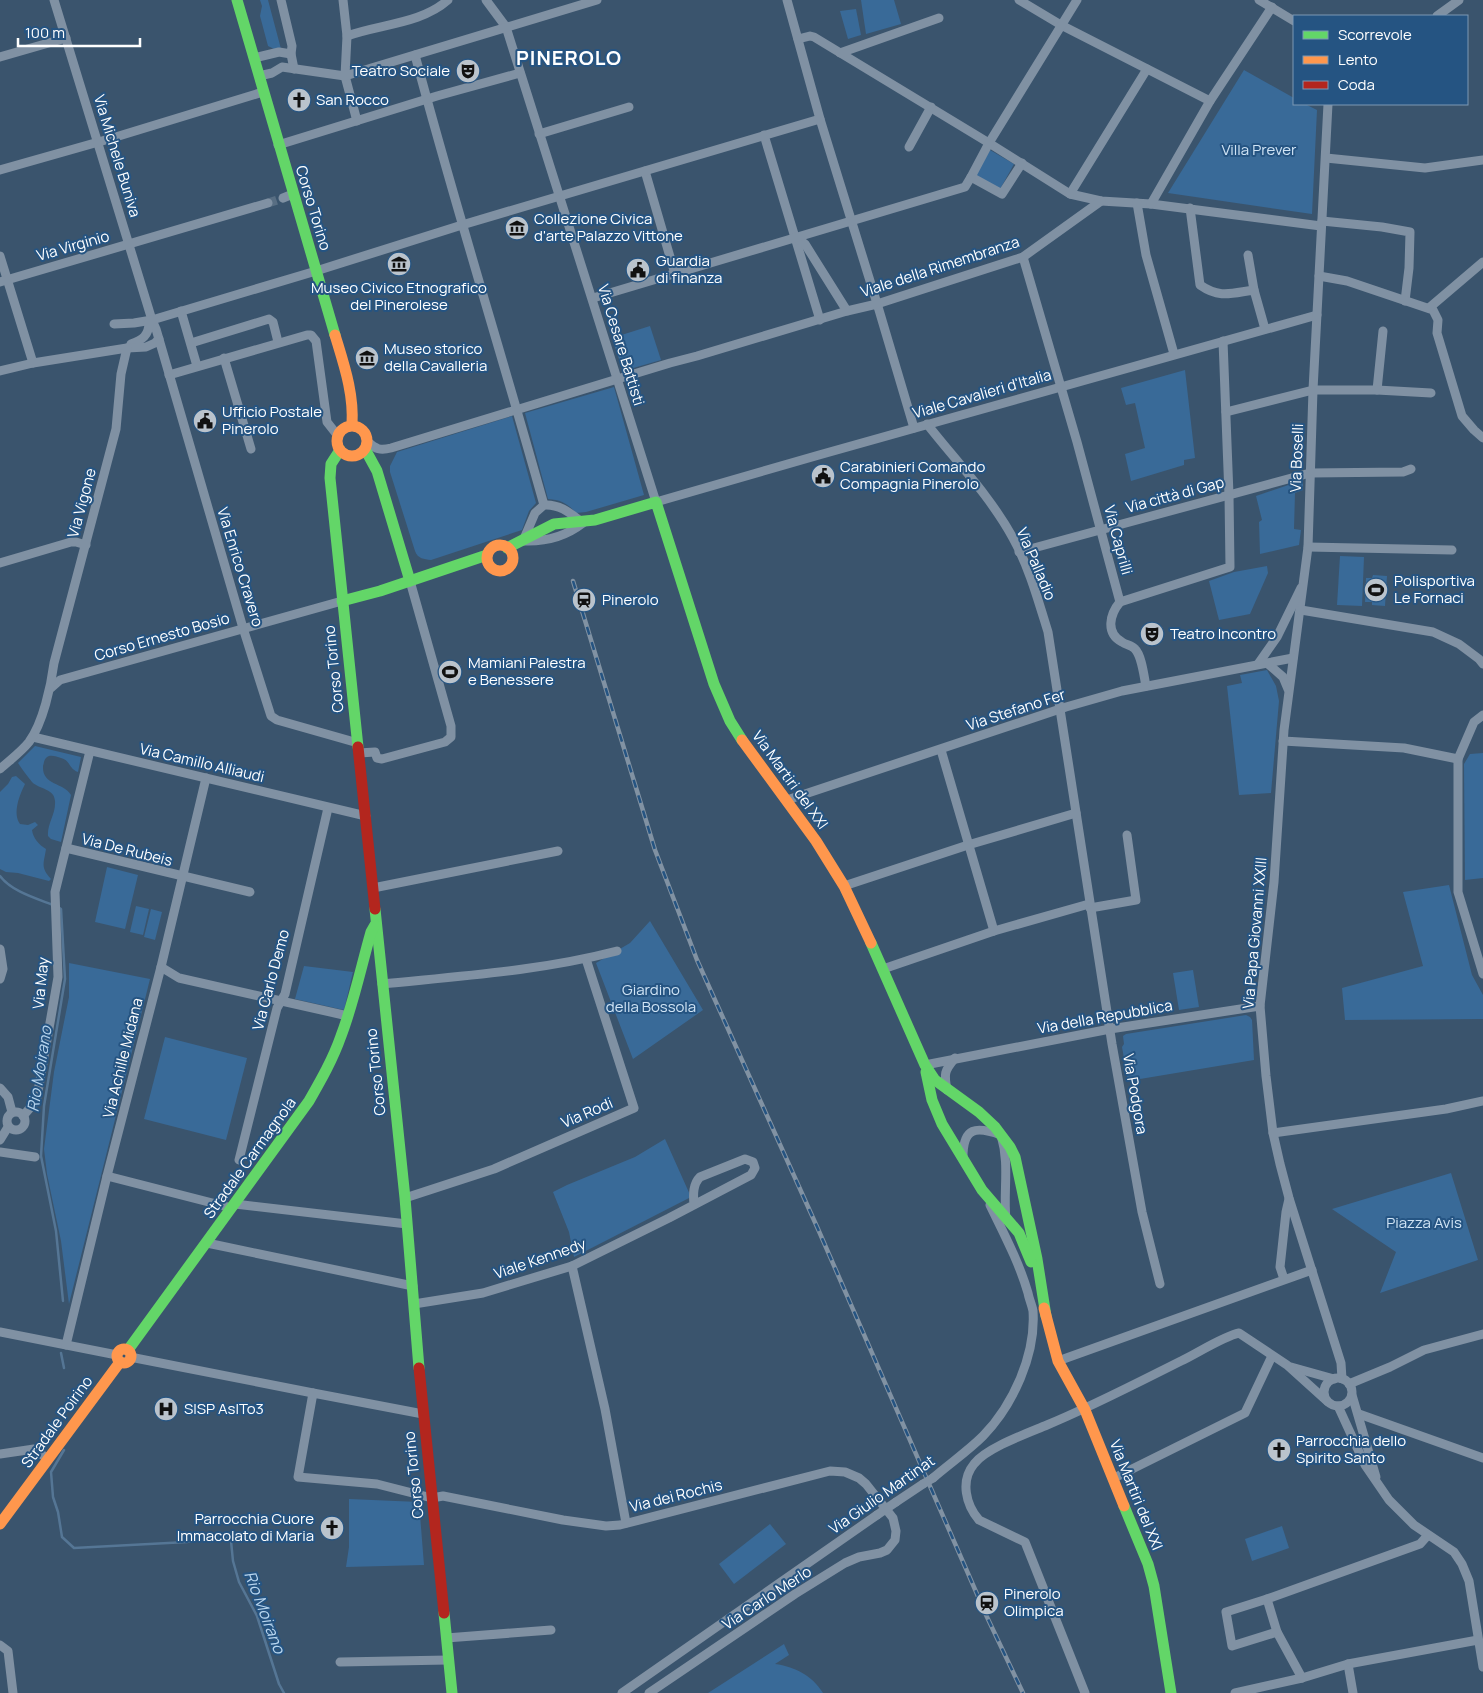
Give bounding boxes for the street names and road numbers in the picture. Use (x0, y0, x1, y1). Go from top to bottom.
street label: Via Michele Buniva (89, 92, 146, 220)
street label: Corso Torino (291, 163, 336, 253)
street label: Via Virginio (34, 225, 112, 266)
street label: Viale della Rimembranza (858, 231, 1022, 302)
street label: Via Cesare Battisti (593, 282, 650, 408)
street label: Viale Cavalieri d'Italia (910, 364, 1054, 423)
street label: Via Boselli (1285, 423, 1308, 493)
street label: Via Vigone (62, 466, 101, 540)
street label: Via città di Gap (1123, 471, 1226, 518)
street label: Via Caprilli (1099, 503, 1138, 577)
street label: Via Enrico Cravero (212, 504, 269, 629)
street label: Via Palladio (1012, 524, 1061, 604)
street label: Corso Ernesto Bosio (92, 607, 232, 666)
street label: Corso Torino (318, 624, 349, 714)
street label: Via Stefano Fer (964, 683, 1069, 735)
street label: Via Martiri del XXI (747, 726, 833, 833)
street label: Via Camillo Alliaudi (138, 738, 267, 787)
street label: Via De Rubeis (80, 828, 175, 871)
street label: Via Papa Giovanni XXIII (1237, 856, 1272, 1010)
street label: Via Carlo Demo (247, 927, 294, 1033)
street label: Via May (27, 956, 54, 1010)
street label: Via della Repubblica (1036, 994, 1174, 1039)
street label: Via Achille Midana (97, 996, 148, 1120)
street label: Corso Torino (360, 1027, 391, 1117)
street label: Via Podgora (1118, 1052, 1153, 1136)
street label: Via Rodi (558, 1092, 616, 1133)
street label: Stradale Carmagnola (198, 1093, 301, 1223)
street label: Viale Kennedy (491, 1233, 589, 1284)
street label: Stradale Poirino (16, 1371, 97, 1472)
street label: Corso Torino (398, 1430, 429, 1520)
street label: Via Martiri del XXI (1105, 1437, 1168, 1553)
street label: Via Giulio Martinat (825, 1450, 939, 1539)
street label: Via dei Rochis (627, 1474, 724, 1517)
street label: Via Carlo Merlo (718, 1561, 816, 1634)

